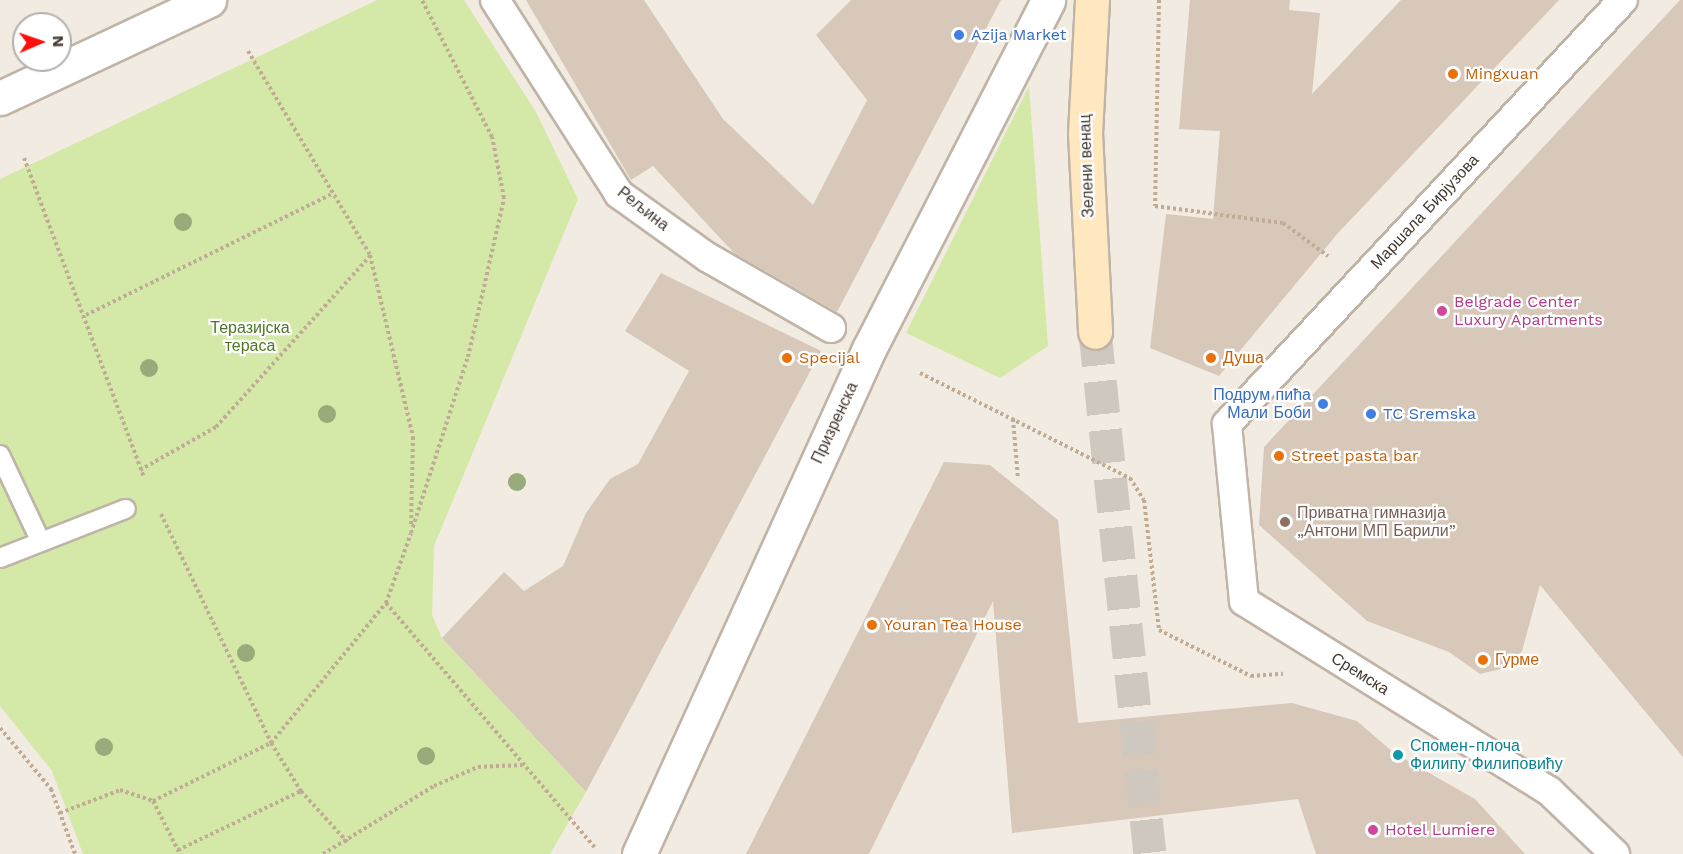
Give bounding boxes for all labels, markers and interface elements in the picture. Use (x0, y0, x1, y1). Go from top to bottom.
north arrow (12, 12, 72, 72)
place label: Azija Market (971, 25, 1067, 45)
marker: Azija Market (952, 28, 966, 42)
text: N (49, 35, 68, 48)
place label: Mingxuan (1465, 64, 1539, 84)
marker: Mingxuan (1446, 67, 1460, 81)
street label: Зелени венац (1076, 114, 1098, 218)
street label: Маршала Бирјузова (1367, 151, 1483, 273)
street label: Рељина (613, 183, 673, 235)
place label: Belgrade Center Luxury Apartments (1454, 292, 1604, 330)
marker: Belgrade Center Luxury Apartments (1435, 304, 1449, 318)
park label: Теразијска тераса (210, 318, 290, 356)
place label: Specijal (799, 348, 860, 368)
place label: Душа (1223, 348, 1264, 368)
marker: Specijal (780, 351, 794, 365)
marker: Душа (1204, 351, 1218, 365)
street label: Призренска (808, 379, 862, 467)
place label: Подрум пића Мали Боби (1213, 385, 1311, 423)
marker: Подрум пића Мали Боби (1316, 397, 1330, 411)
place label: TC Sremska (1383, 404, 1476, 424)
marker: TC Sremska (1364, 407, 1378, 421)
place label: Street pasta bar (1291, 446, 1419, 466)
marker: Street pasta bar (1272, 449, 1286, 463)
place label: Приватна гимназија „Антони МП Барили” (1297, 503, 1456, 541)
marker: Приватна гимназија „Антони МП Барили” (1278, 515, 1292, 529)
place label: Youran Tea House (884, 615, 1023, 635)
marker: Youran Tea House (865, 618, 879, 632)
street label: Сремска (1328, 649, 1392, 699)
place label: Гурме (1495, 650, 1539, 670)
marker: Гурме (1476, 653, 1490, 667)
place label: Спомен-плоча Филипу Филиповићу (1410, 736, 1563, 774)
marker: Спомен-плоча Филипу Филиповићу (1391, 748, 1405, 762)
place label: Hotel Lumiere (1385, 820, 1496, 840)
marker: Hotel Lumiere (1366, 823, 1380, 837)

